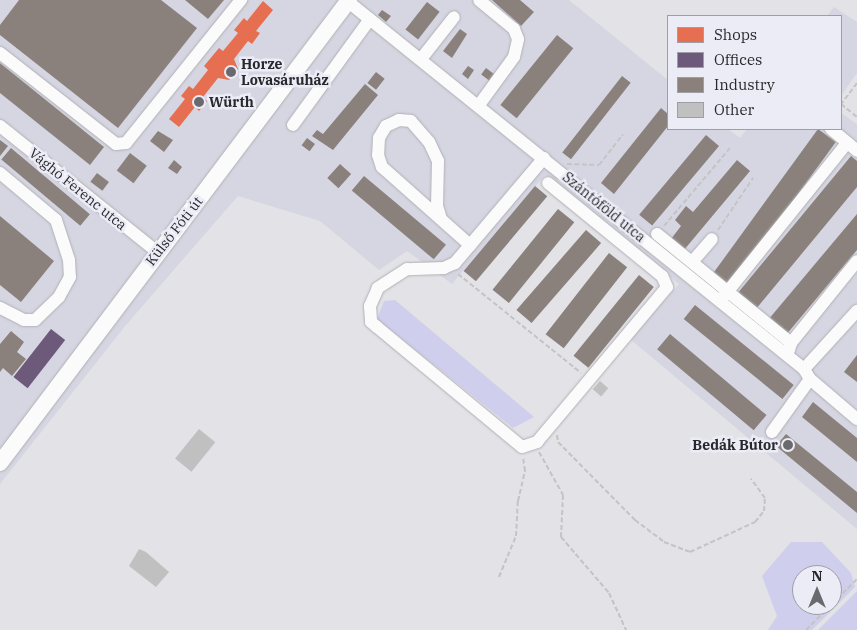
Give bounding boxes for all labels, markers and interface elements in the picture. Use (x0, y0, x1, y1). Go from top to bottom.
legend (667, 15, 842, 130)
text: Shops (714, 25, 757, 44)
text: Offices (714, 50, 762, 69)
place label: Horze Lovasáruház (241, 56, 329, 88)
marker: Horze Lovasáruház (225, 66, 237, 78)
text: Industry (714, 75, 775, 94)
place label: Würth (209, 94, 254, 110)
marker: Würth (193, 96, 205, 108)
text: Other (714, 100, 754, 119)
street label: Vághó Ferenc utca (26, 144, 130, 234)
street label: Szántóföld utca (559, 169, 649, 245)
street label: Külső Fóti út (142, 193, 206, 269)
place label: Bedák Bútor (692, 437, 778, 453)
marker: Bedák Bútor (782, 439, 794, 451)
north arrow (792, 565, 842, 615)
text: N (811, 567, 823, 585)

